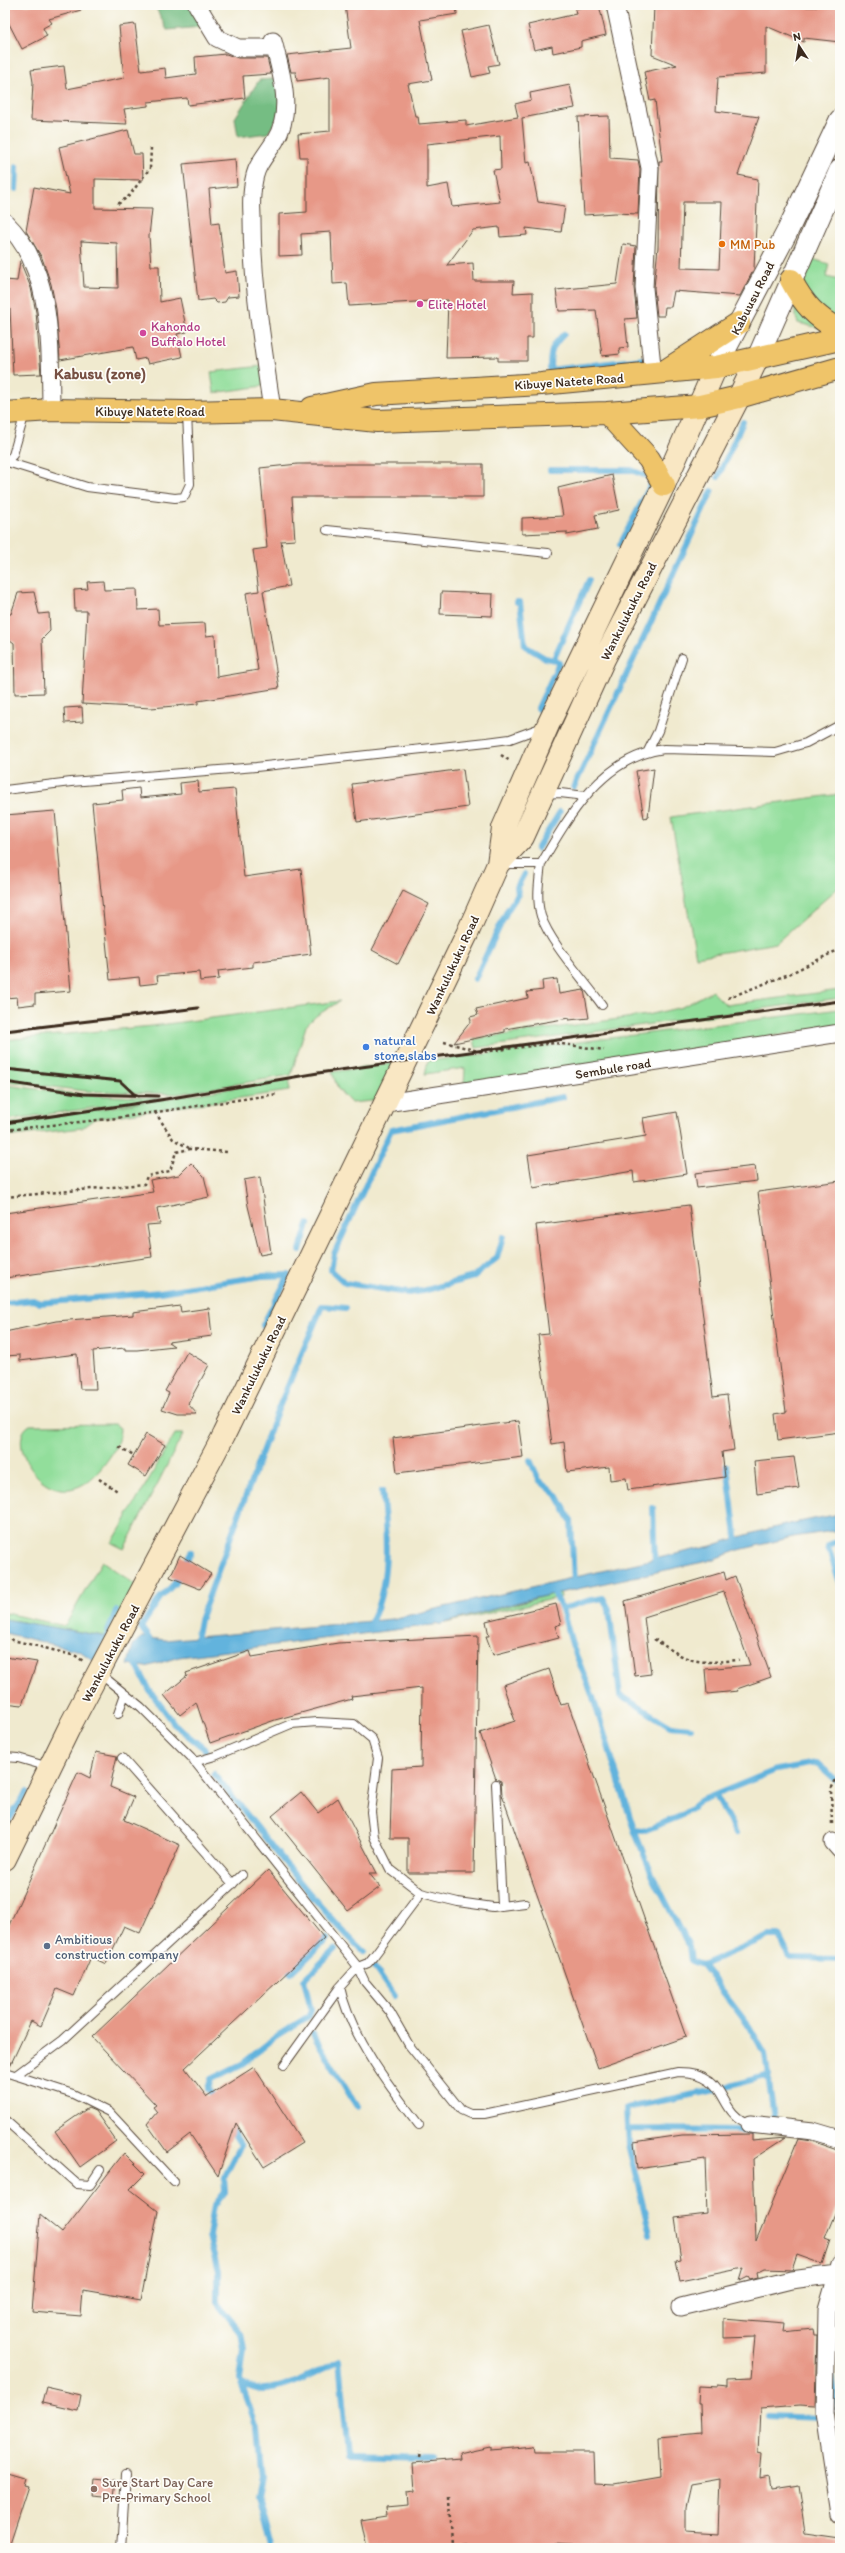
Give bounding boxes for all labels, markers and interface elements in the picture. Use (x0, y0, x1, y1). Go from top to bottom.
north arrow (779, 26, 819, 66)
text: N (792, 30, 802, 44)
place label: MM Pub (730, 237, 775, 252)
marker: MM Pub (717, 239, 727, 249)
street label: Kabuusu Road (728, 259, 777, 337)
place label: Elite Hotel (428, 297, 487, 312)
marker: Elite Hotel (415, 299, 425, 309)
place label: Kahondo Buffalo Hotel (151, 319, 226, 349)
marker: Kahondo Buffalo Hotel (138, 328, 148, 338)
district label: Kabusu (zone) (54, 365, 146, 384)
street label: Kibuye Natete Road (514, 370, 624, 393)
street label: Kibuye Natete Road (95, 404, 205, 419)
street label: Wankulukuku Road (597, 560, 660, 663)
street label: Wankulukuku Road (423, 913, 482, 1017)
place label: natural stone slabs (374, 1033, 437, 1063)
marker: natural stone slabs (361, 1042, 371, 1052)
street label: Sembule road (574, 1055, 652, 1082)
street label: Wankulukuku Road (228, 1313, 289, 1417)
street label: Wankulukuku Road (78, 1602, 142, 1705)
place label: Ambitious construction company (55, 1932, 178, 1962)
marker: Ambitious construction company (42, 1941, 52, 1951)
place label: Sure Start Day Care Pre-Primary School (102, 2475, 213, 2505)
marker: Sure Start Day Care Pre-Primary School (89, 2484, 99, 2494)

